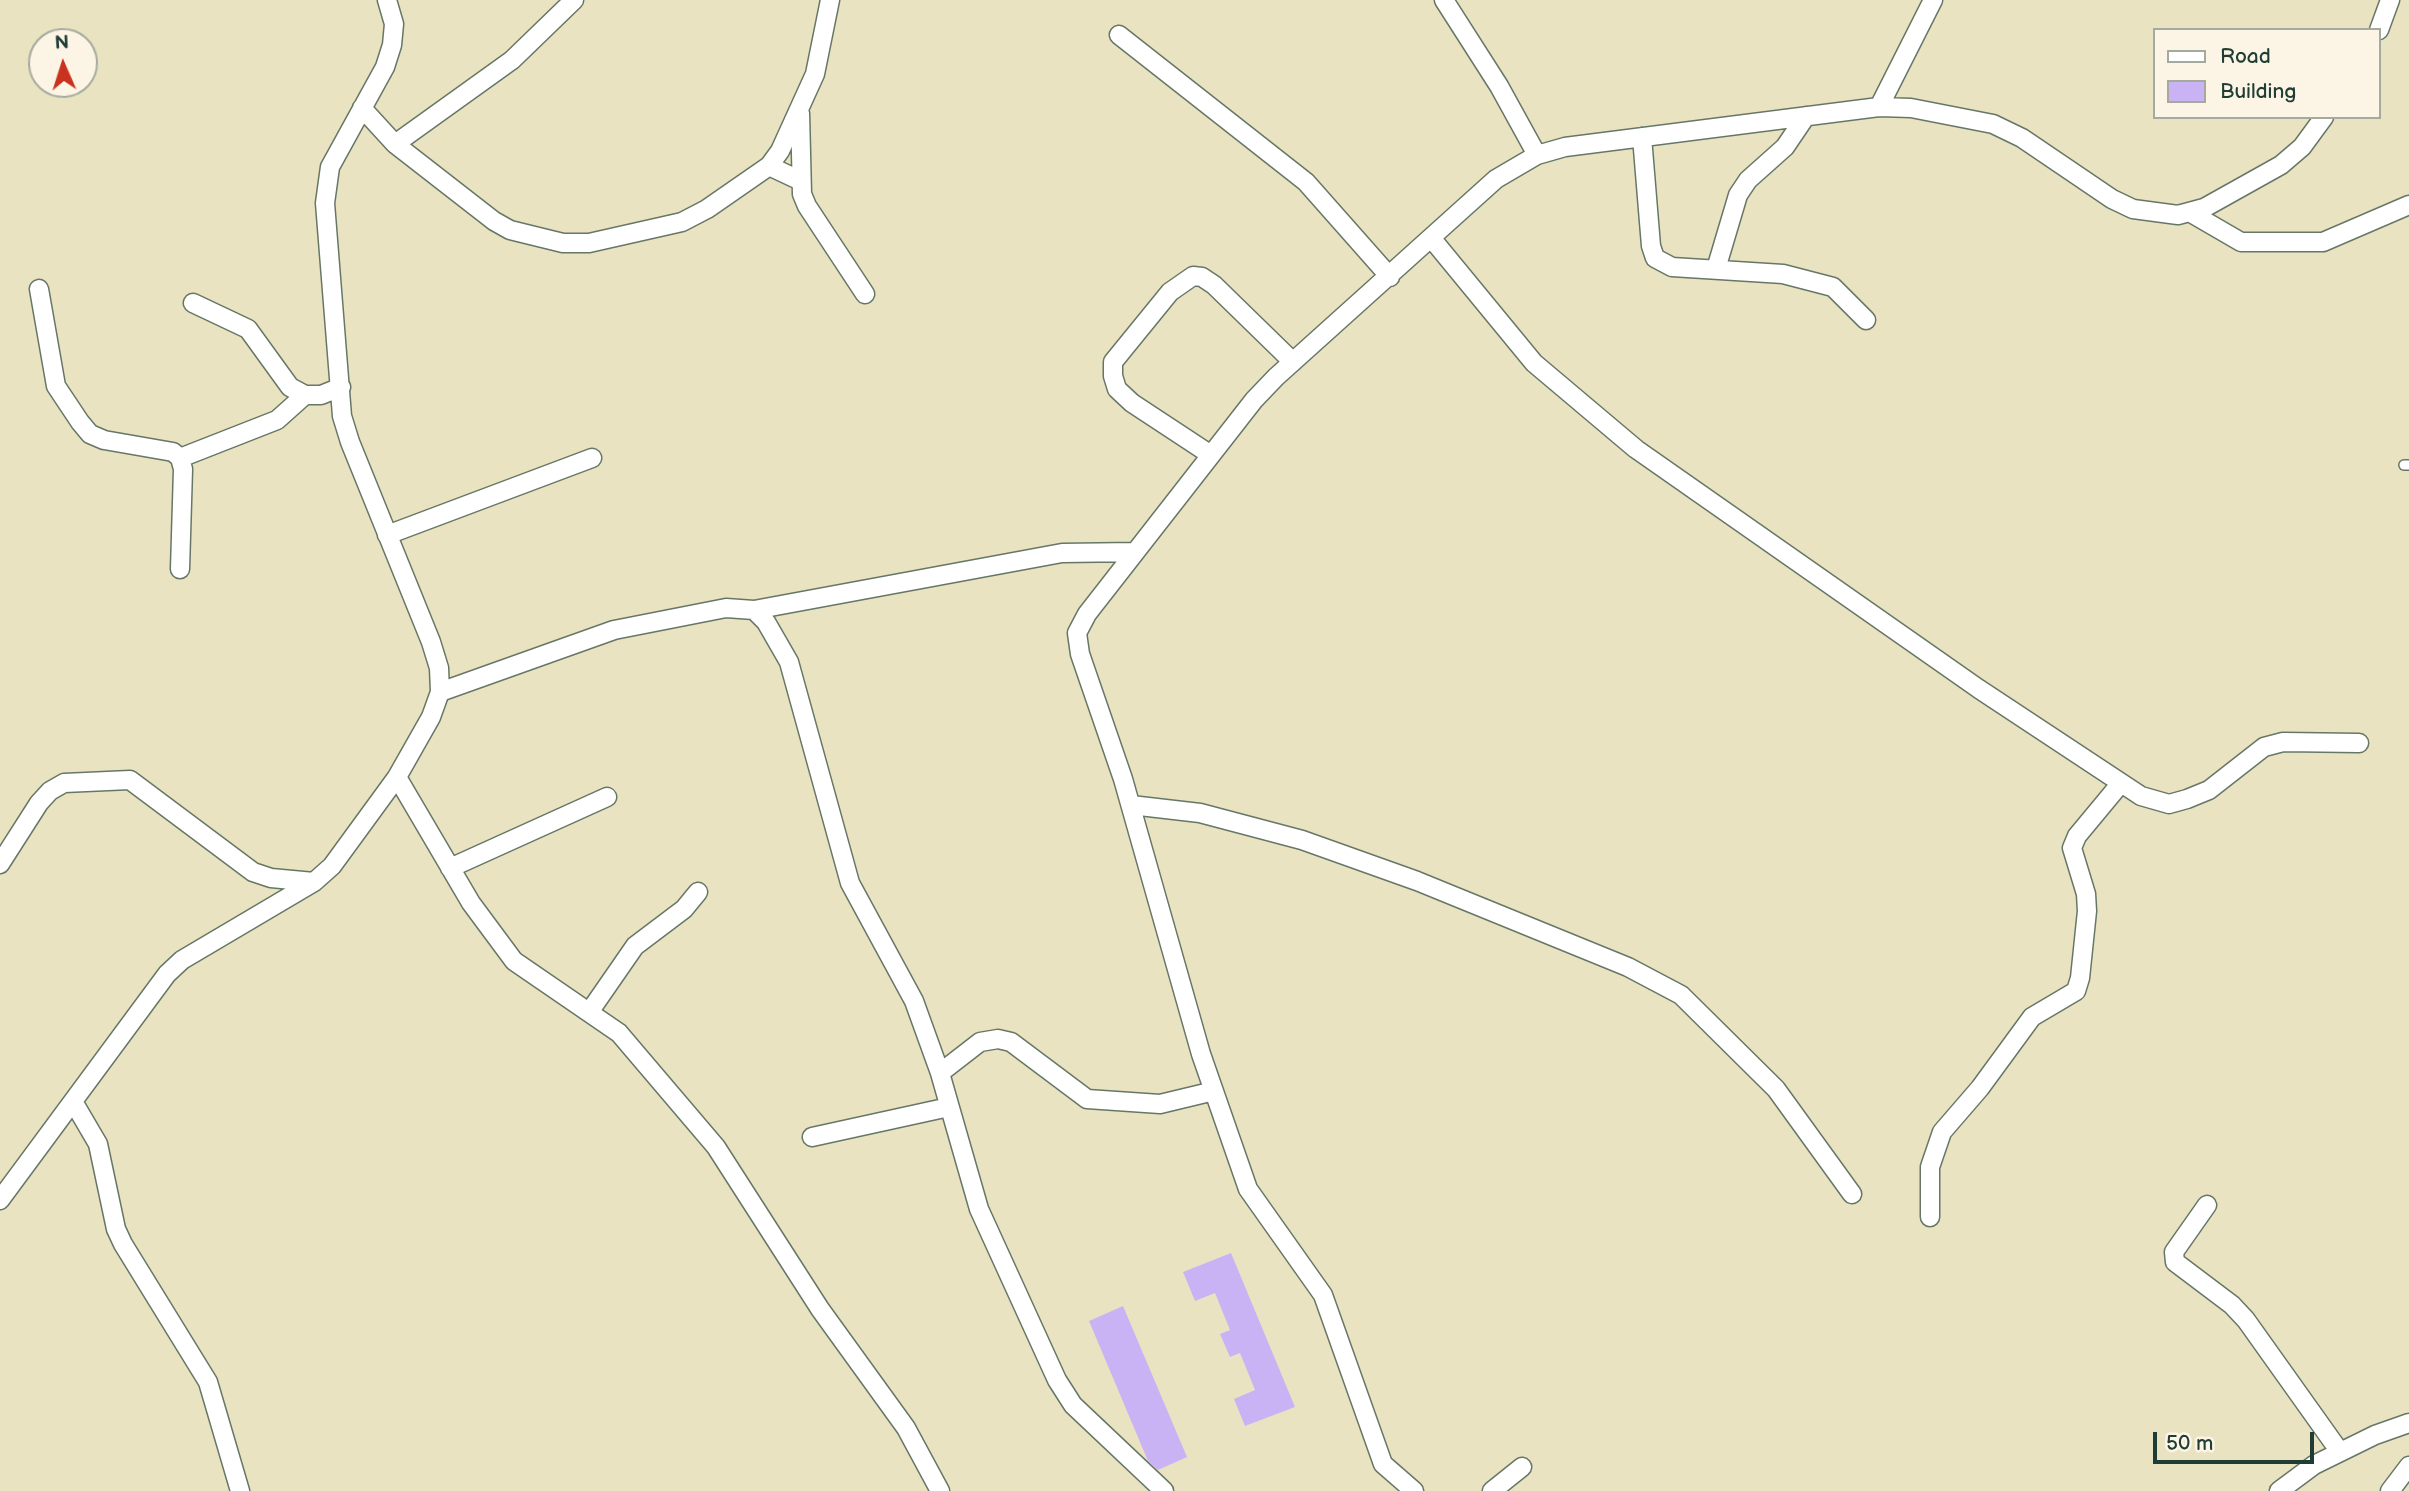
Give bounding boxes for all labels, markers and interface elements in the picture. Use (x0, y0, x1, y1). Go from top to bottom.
north arrow (28, 28, 98, 98)
legend (2154, 28, 2381, 119)
text: N (54, 32, 70, 55)
text: Road (2220, 44, 2271, 69)
text: Building (2220, 79, 2296, 104)
scale bar (2157, 1418, 2318, 1462)
text: 50 m (2166, 1431, 2213, 1456)

